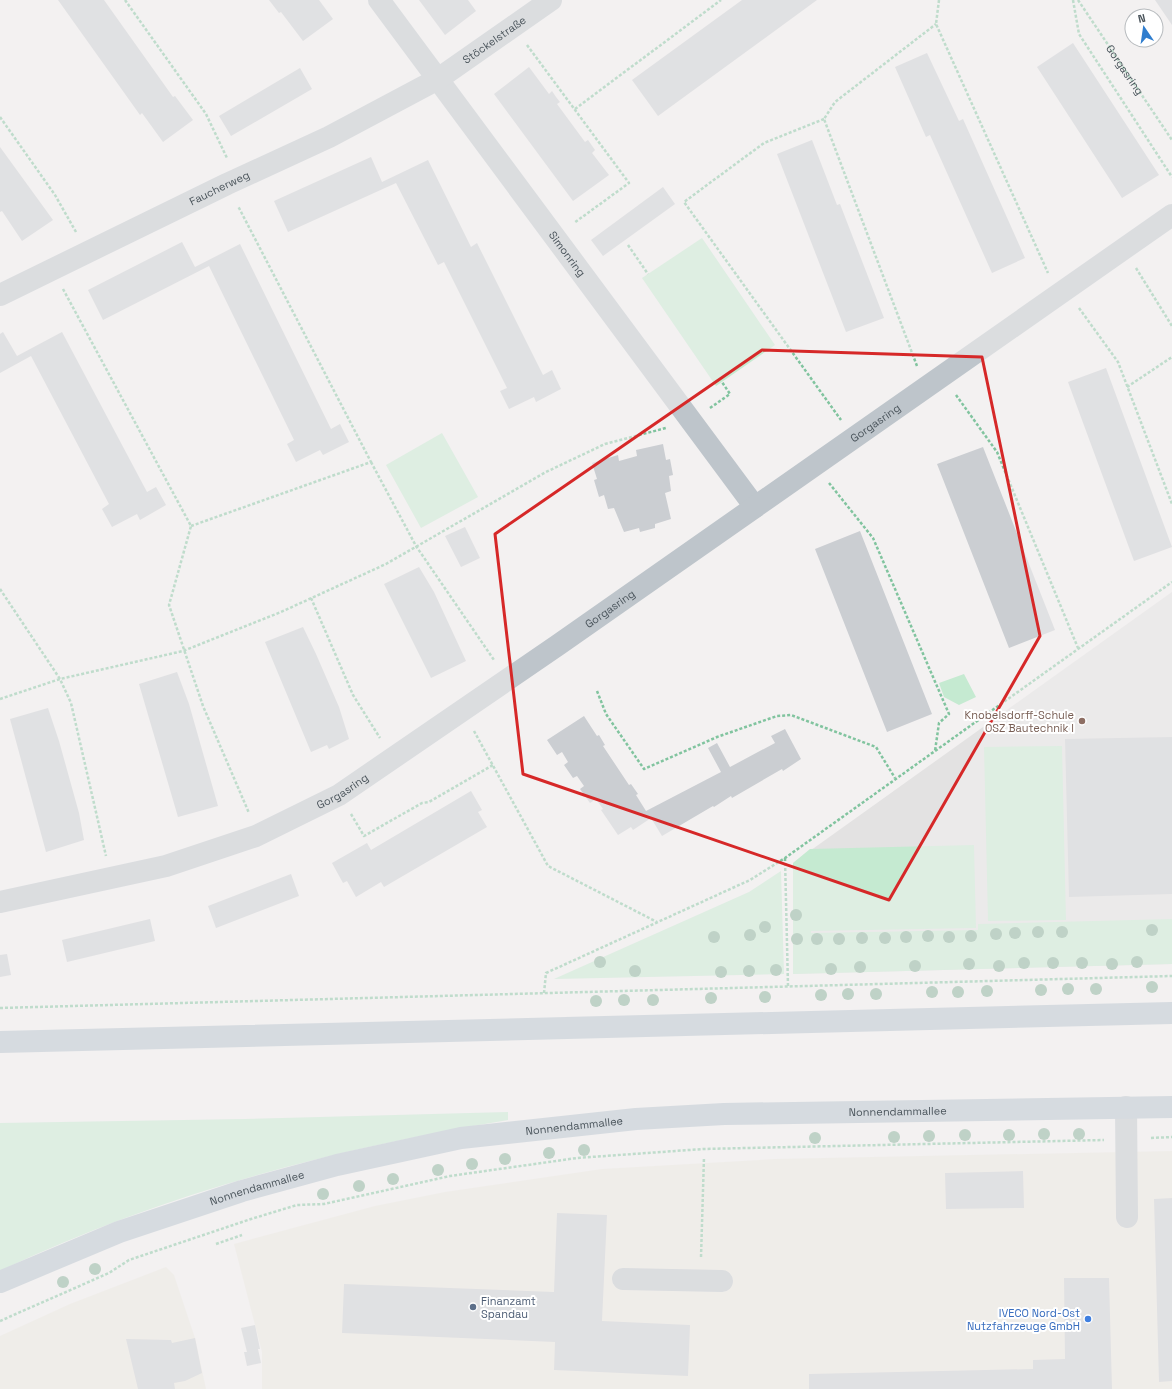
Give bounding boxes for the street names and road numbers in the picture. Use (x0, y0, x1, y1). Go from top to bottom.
street label: Stöckelstraße (460, 13, 529, 67)
street label: Gorgasring (1103, 42, 1147, 98)
street label: Faucherweg (187, 168, 252, 208)
street label: Simonring (546, 228, 589, 279)
street label: Gorgasring (847, 401, 903, 445)
street label: Gorgasring (582, 586, 638, 631)
street label: Gorgasring (314, 770, 371, 812)
street label: Nonnendammallee (849, 1104, 947, 1119)
street label: Nonnendammallee (525, 1113, 624, 1138)
street label: Nonnendammallee (208, 1167, 306, 1208)

